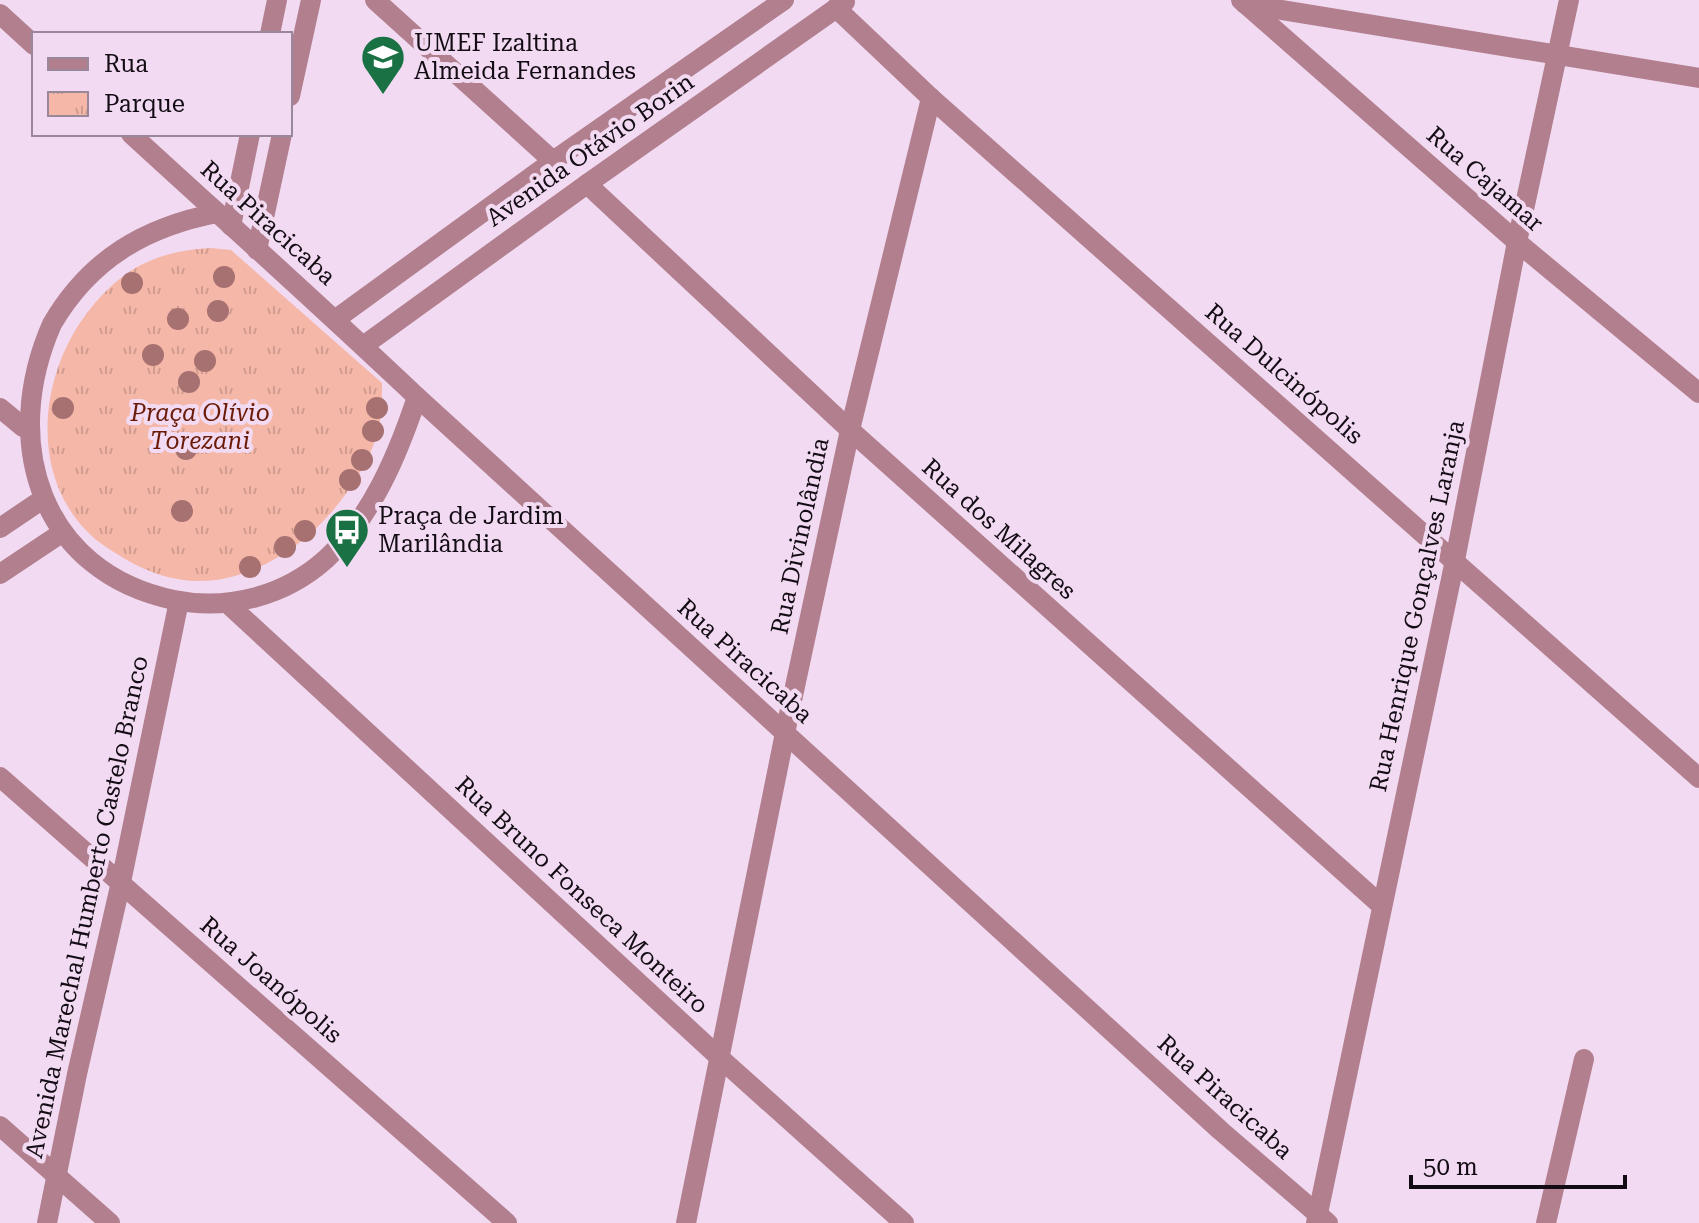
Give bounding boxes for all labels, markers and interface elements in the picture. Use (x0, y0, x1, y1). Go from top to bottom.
place label: UMEF Izaltina Almeida Fernandes (414, 29, 636, 85)
legend (32, 32, 292, 136)
school or university icon: UMEF Izaltina Almeida Fernandes (359, 33, 407, 96)
text: Rua (104, 50, 148, 78)
street label: Avenida Otávio Borin (481, 68, 699, 232)
text: Parque (104, 90, 185, 118)
street label: Rua Cajamar (1421, 121, 1549, 237)
street label: Rua Piracicaba (195, 155, 341, 291)
street label: Rua Dulcinópolis (1200, 298, 1368, 450)
park label: Praça Olívio Torezani (129, 399, 270, 455)
street label: Rua Henrique Gonçalves Laranja (1364, 418, 1470, 794)
street label: Rua Divinolândia (765, 435, 835, 637)
street label: Rua dos Milagres (917, 453, 1081, 605)
place label: Praça de Jardim Marilândia (378, 502, 564, 558)
bus stop icon: Praça de Jardim Marilândia (323, 506, 371, 569)
street label: Rua Piracicaba (672, 593, 818, 729)
street label: Avenida Marechal Humberto Castelo Branco (20, 653, 154, 1161)
street label: Rua Bruno Fonseca Monteiro (450, 771, 714, 1019)
street label: Rua Joanópolis (195, 911, 347, 1049)
street label: Rua Piracicaba (1152, 1029, 1298, 1165)
scale bar (1411, 1139, 1625, 1189)
text: 50 m (1423, 1153, 1478, 1181)

